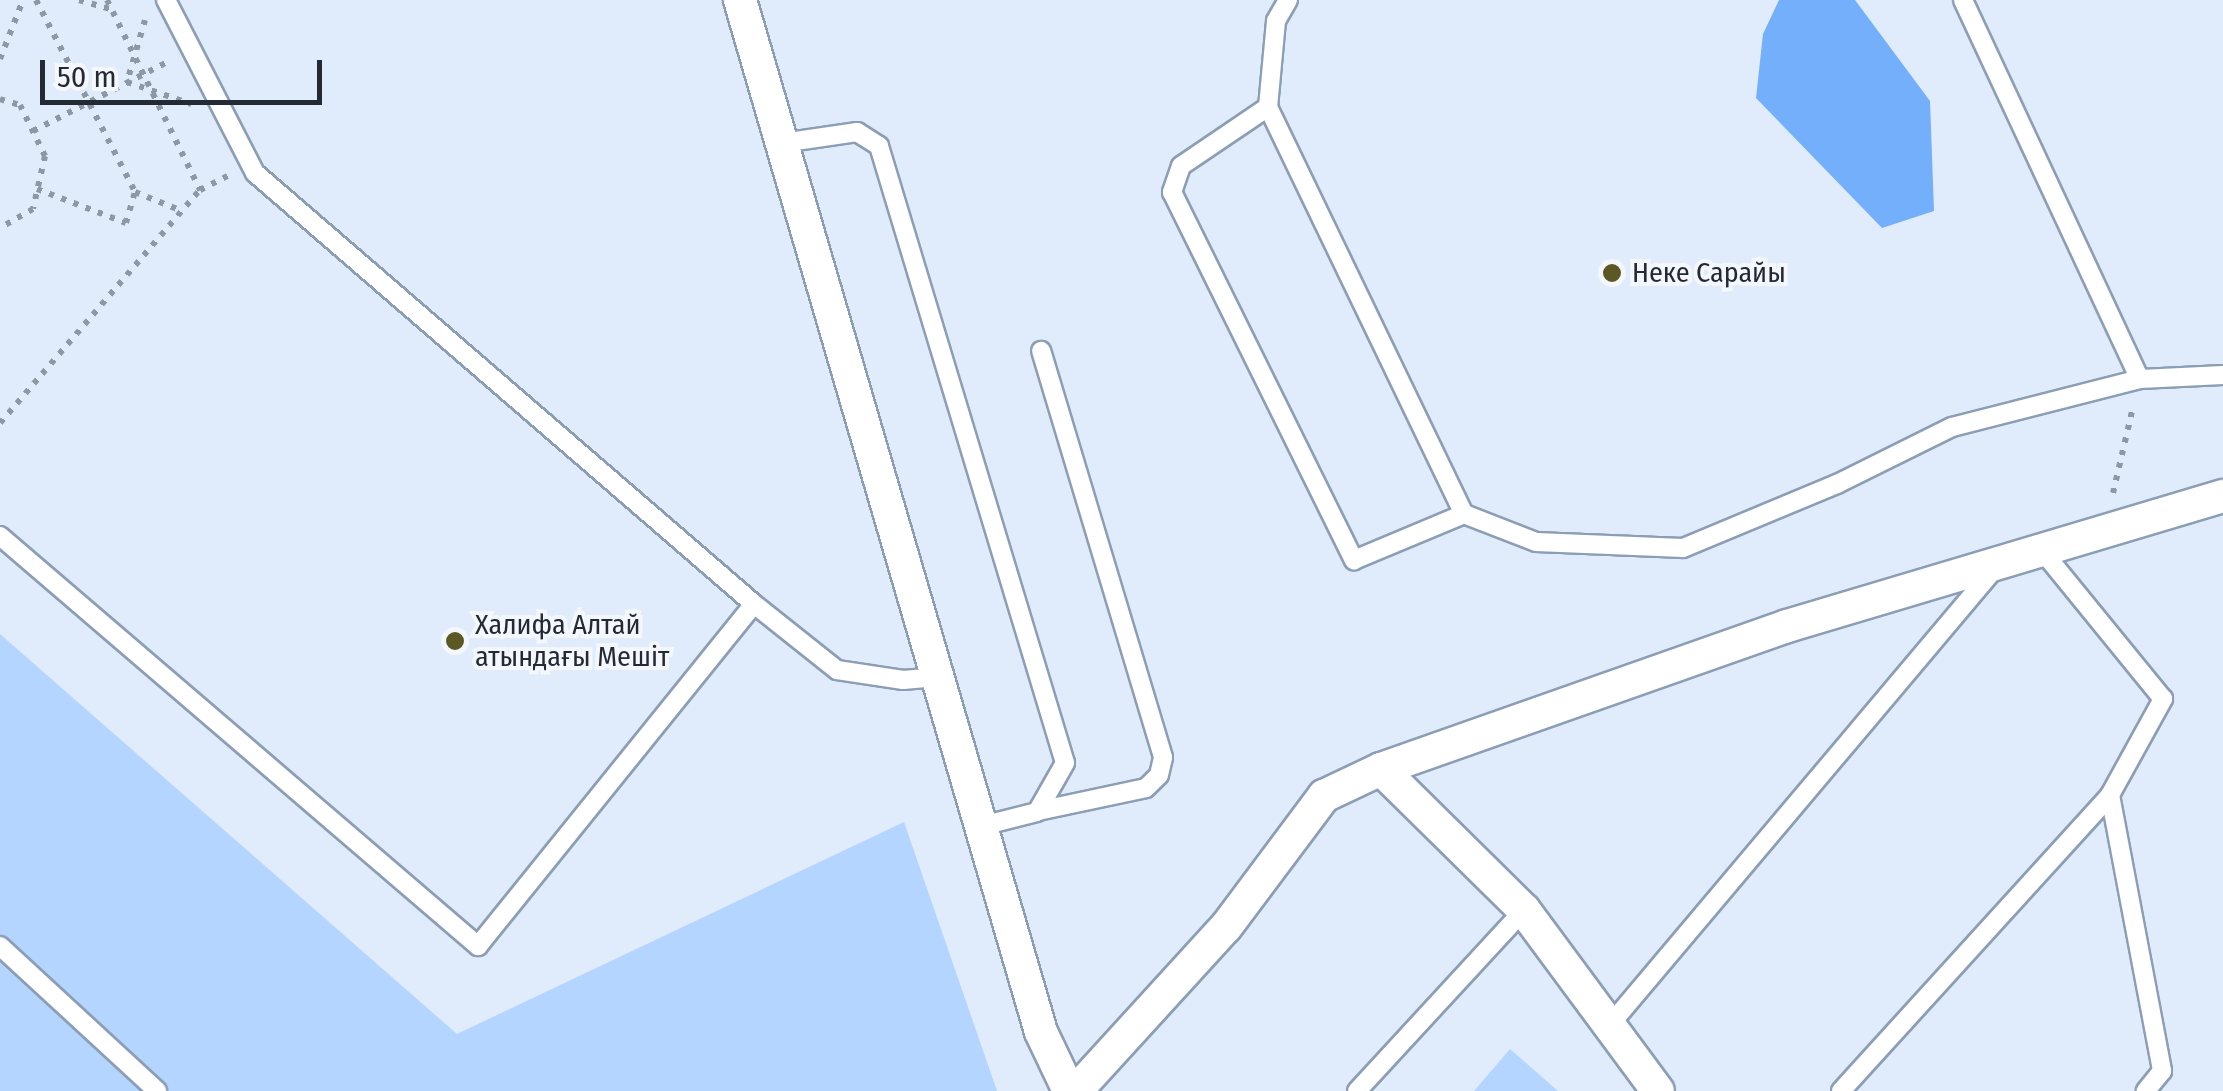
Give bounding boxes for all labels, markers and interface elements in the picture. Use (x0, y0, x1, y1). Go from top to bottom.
scale bar (45, 40, 328, 102)
text: 50 m (57, 59, 117, 95)
place label: Неке Сарайы (1632, 256, 1786, 290)
marker: Неке Сарайы (1601, 262, 1623, 284)
place label: Халифа Алтай атындағы Мешіт (475, 608, 669, 674)
marker: Халифа Алтай атындағы Мешіт (444, 630, 466, 652)

